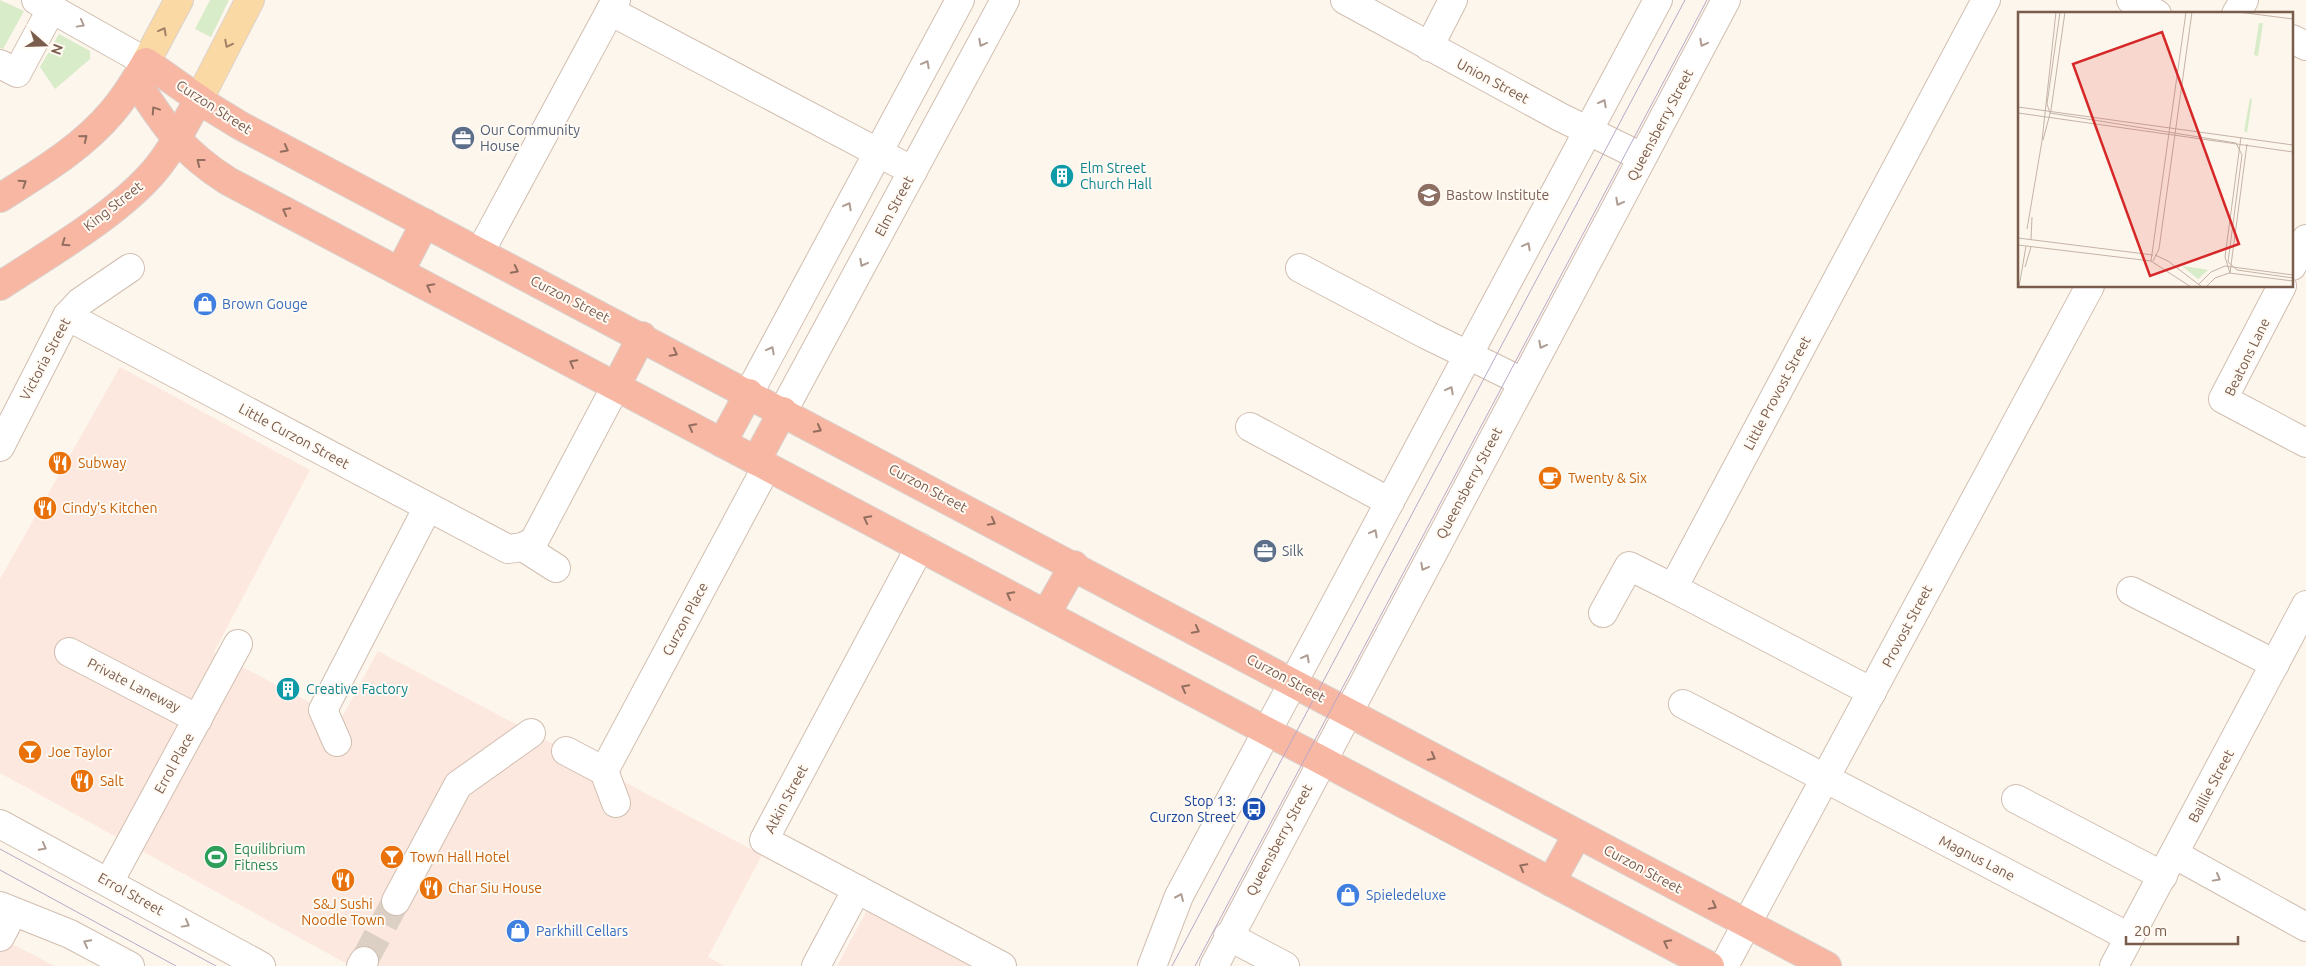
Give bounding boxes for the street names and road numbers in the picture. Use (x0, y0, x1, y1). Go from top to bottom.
street label: Union Street (1454, 55, 1532, 107)
street label: Queensberry Street (1624, 66, 1696, 184)
street label: Curzon Street (173, 77, 255, 138)
street label: Elm Street (871, 173, 917, 239)
street label: King Street (80, 178, 146, 234)
street label: Curzon Street (528, 272, 613, 326)
street label: Victoria Street (17, 315, 74, 403)
street label: Beatons Lane (2221, 315, 2273, 399)
street label: Little Provost Street (1740, 333, 1814, 453)
street label: Little Curzon Street (236, 400, 352, 472)
street label: Queensberry Street (1433, 424, 1505, 542)
street label: Curzon Street (886, 461, 970, 516)
street label: Curzon Place (659, 580, 711, 658)
street label: Provost Street (1879, 582, 1936, 670)
street label: Curzon Street (1244, 651, 1328, 706)
street label: Private Laneway (85, 655, 183, 715)
street label: Errol Place (151, 730, 197, 796)
street label: Baillie Street (2185, 746, 2237, 825)
street label: Atkin Street (761, 762, 811, 836)
street label: Queensberry Street (1243, 781, 1315, 899)
street label: Magnus Lane (1937, 832, 2017, 884)
street label: Curzon Street (1601, 842, 1685, 897)
street label: Errol Street (95, 869, 167, 919)

